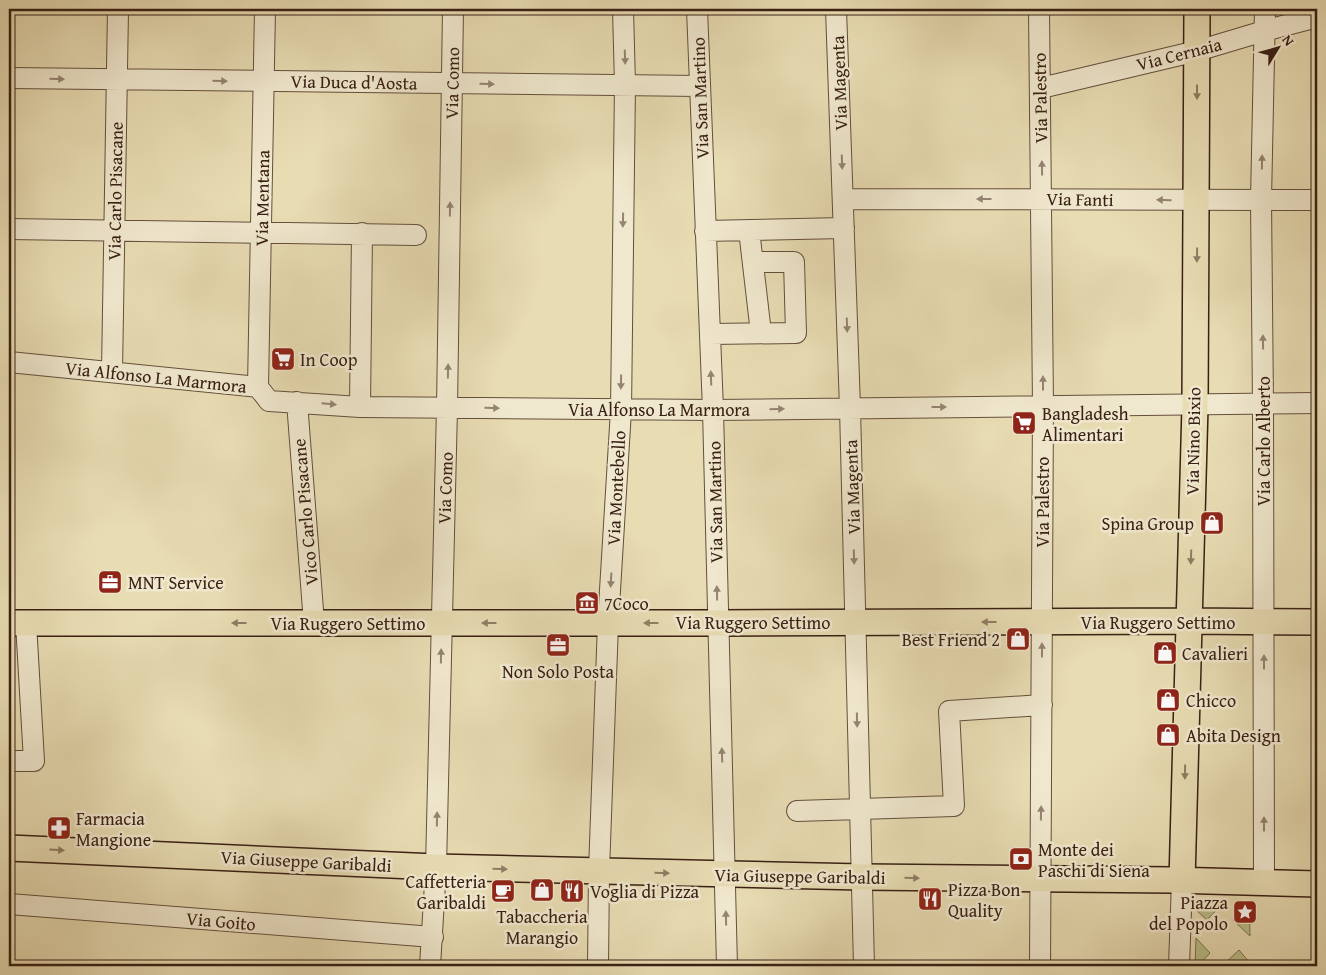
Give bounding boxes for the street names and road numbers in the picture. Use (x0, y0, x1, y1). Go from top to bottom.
street label: Via Cernaia (1133, 30, 1225, 78)
street label: Via Magenta (824, 35, 854, 131)
street label: Via San Martino (684, 37, 716, 159)
street label: Via Como (438, 47, 466, 119)
street label: Via Palestro (1026, 52, 1054, 144)
street label: Via Duca d'Aosta (290, 67, 418, 97)
street label: Via Carlo Pisacane (100, 121, 130, 261)
street label: Via Mentana (248, 149, 276, 246)
street label: Via Fanti (1046, 185, 1114, 213)
street label: Via Alfonso La Marmora (64, 354, 248, 400)
street label: Via Carlo Alberto (1250, 376, 1277, 506)
street label: Via Nino Bixio (1179, 387, 1207, 495)
street label: Via Alfonso La Marmora (568, 396, 751, 423)
street label: Via Montebello (600, 430, 632, 546)
street label: Vico Carlo Pisacane (285, 437, 325, 587)
street label: Via Magenta (837, 439, 867, 535)
street label: Via San Martino (700, 441, 730, 563)
street label: Via Como (430, 451, 460, 525)
street label: Via Palestro (1029, 457, 1056, 547)
street label: Via Ruggero Settimo (676, 609, 830, 636)
street label: Via Ruggero Settimo (1081, 609, 1235, 636)
street label: Via Ruggero Settimo (271, 610, 425, 637)
street label: Via Giuseppe Garibaldi (220, 843, 392, 879)
street label: Via Giuseppe Garibaldi (714, 861, 886, 891)
street label: Via Goito (185, 905, 257, 937)

